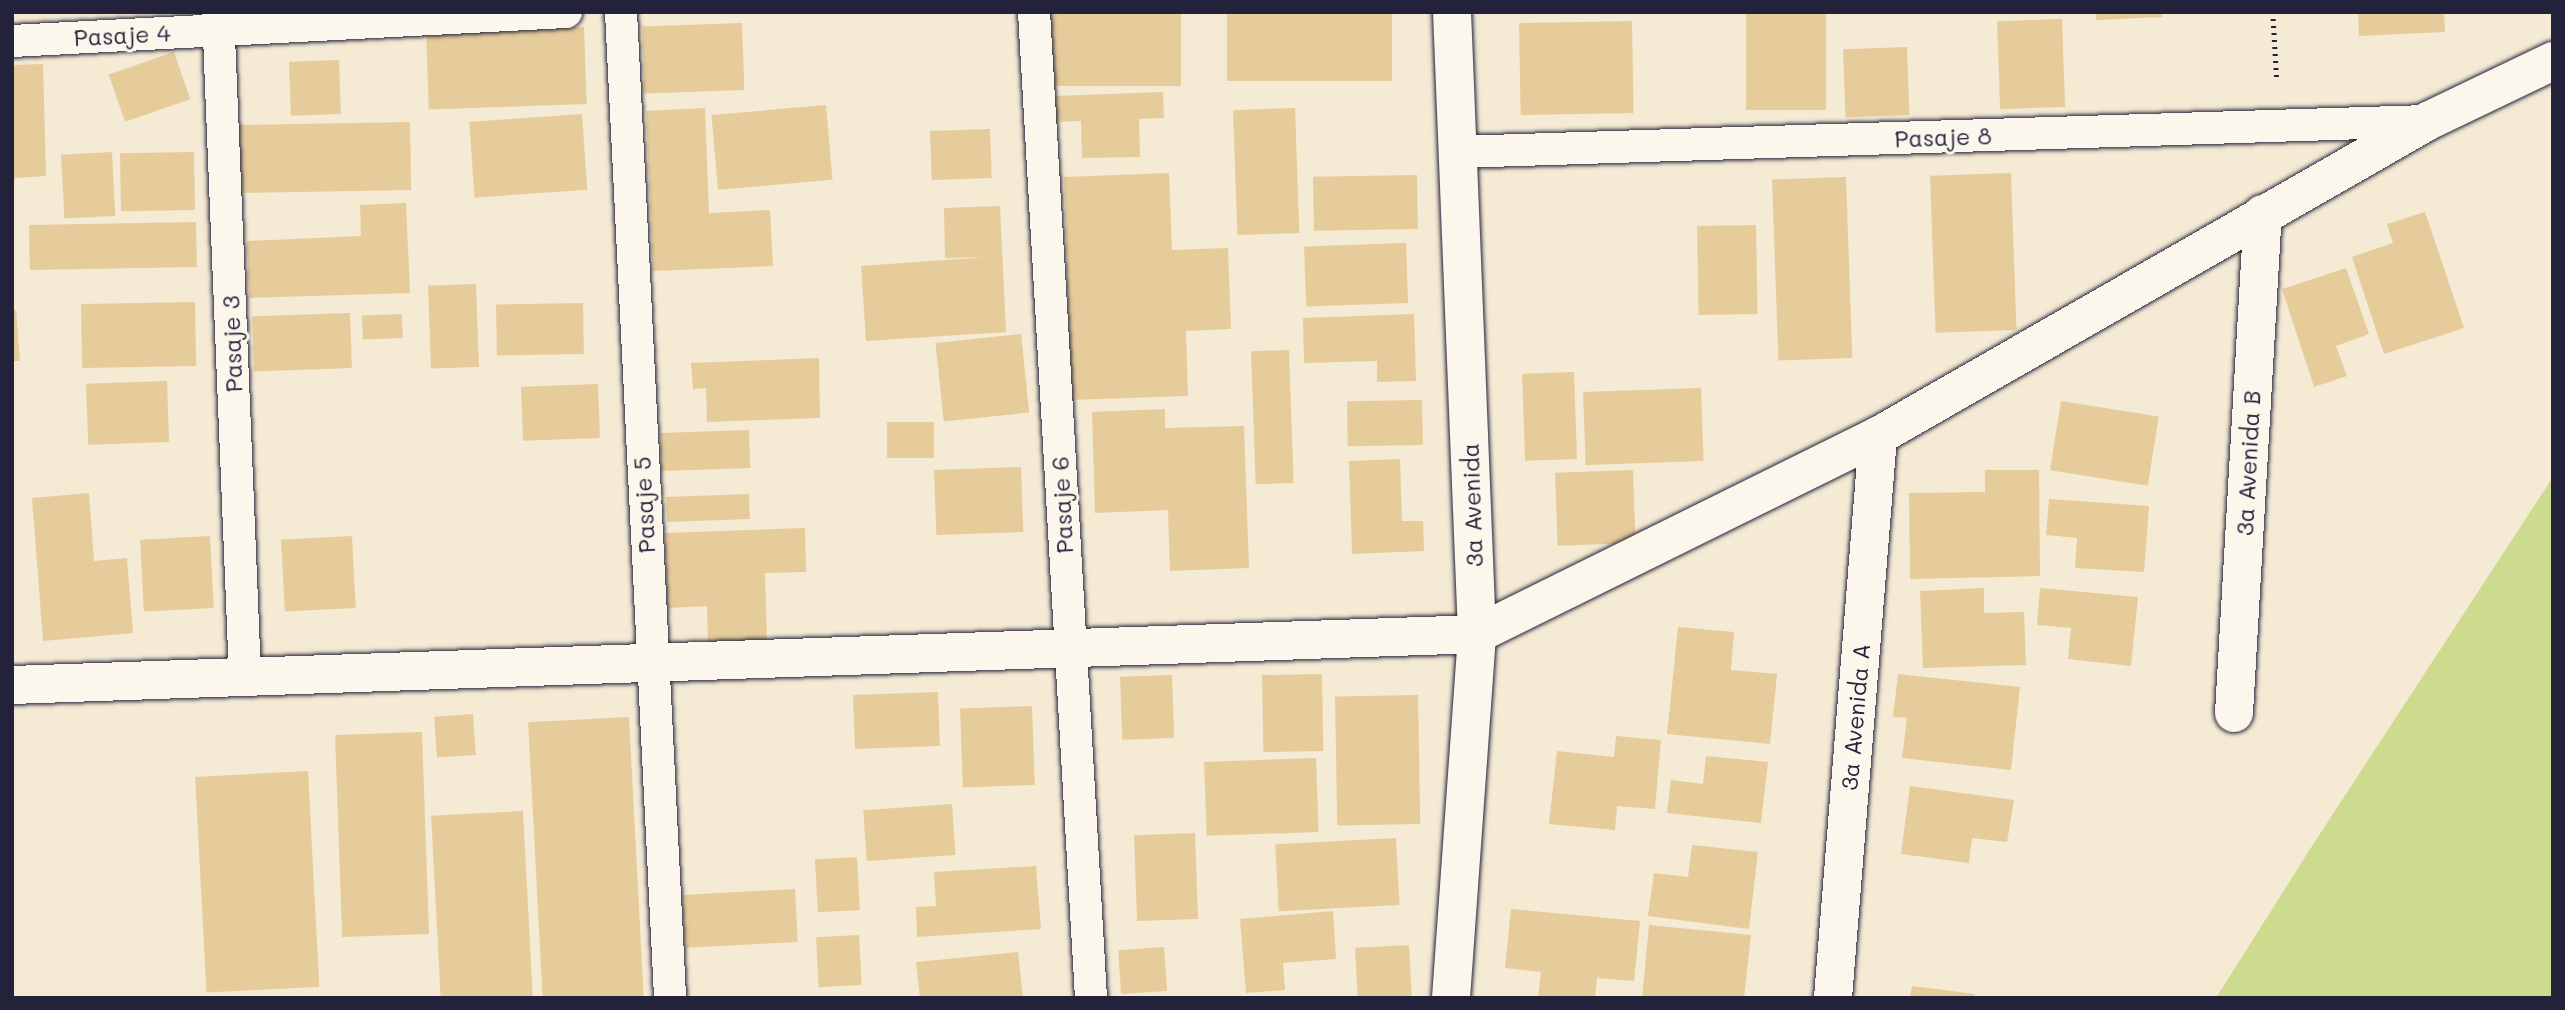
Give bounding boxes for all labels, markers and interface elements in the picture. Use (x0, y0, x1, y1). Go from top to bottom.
street label: Pasaje 4 (73, 19, 171, 51)
street label: Pasaje 8 (1894, 122, 1992, 152)
street label: Pasaje 3 (217, 295, 247, 393)
street label: 3a Avenida B (2230, 390, 2266, 536)
street label: 3a Avenida (1456, 443, 1488, 567)
street label: Pasaje 5 (628, 456, 660, 554)
street label: Pasaje 6 (1046, 456, 1078, 554)
street label: 3a Avenida A (1835, 643, 1875, 791)

